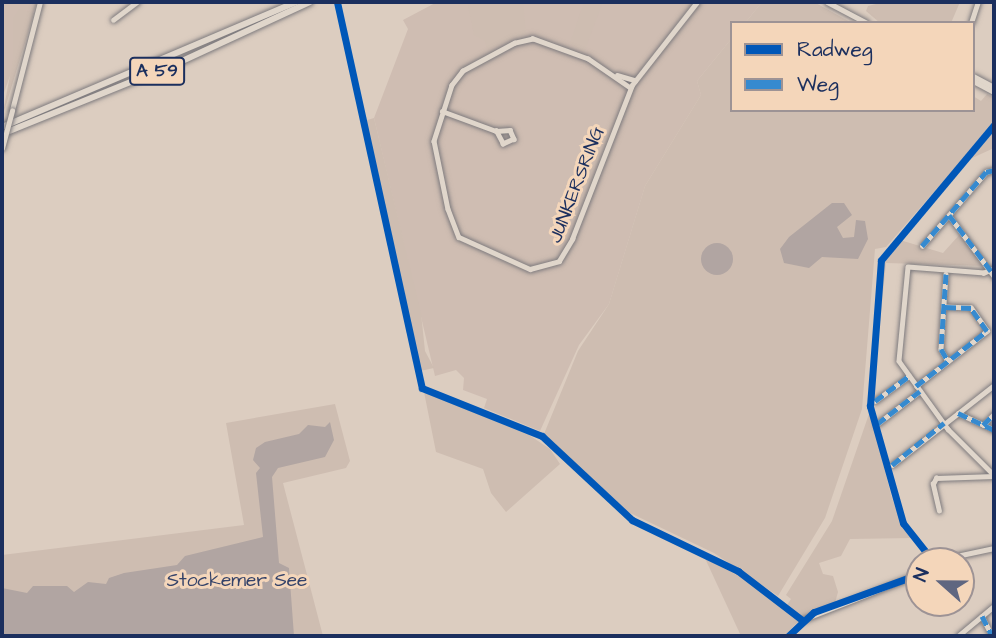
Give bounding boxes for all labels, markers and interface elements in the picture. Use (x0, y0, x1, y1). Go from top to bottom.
legend (730, 21, 975, 112)
text: Radweg (797, 35, 873, 64)
road number: A 59 (129, 56, 185, 86)
text: Weg (797, 70, 839, 99)
street label: JUNKERSRING (544, 124, 610, 246)
north arrow (905, 547, 975, 617)
text: N (907, 565, 937, 585)
park label: Stockemer See (167, 570, 307, 592)

